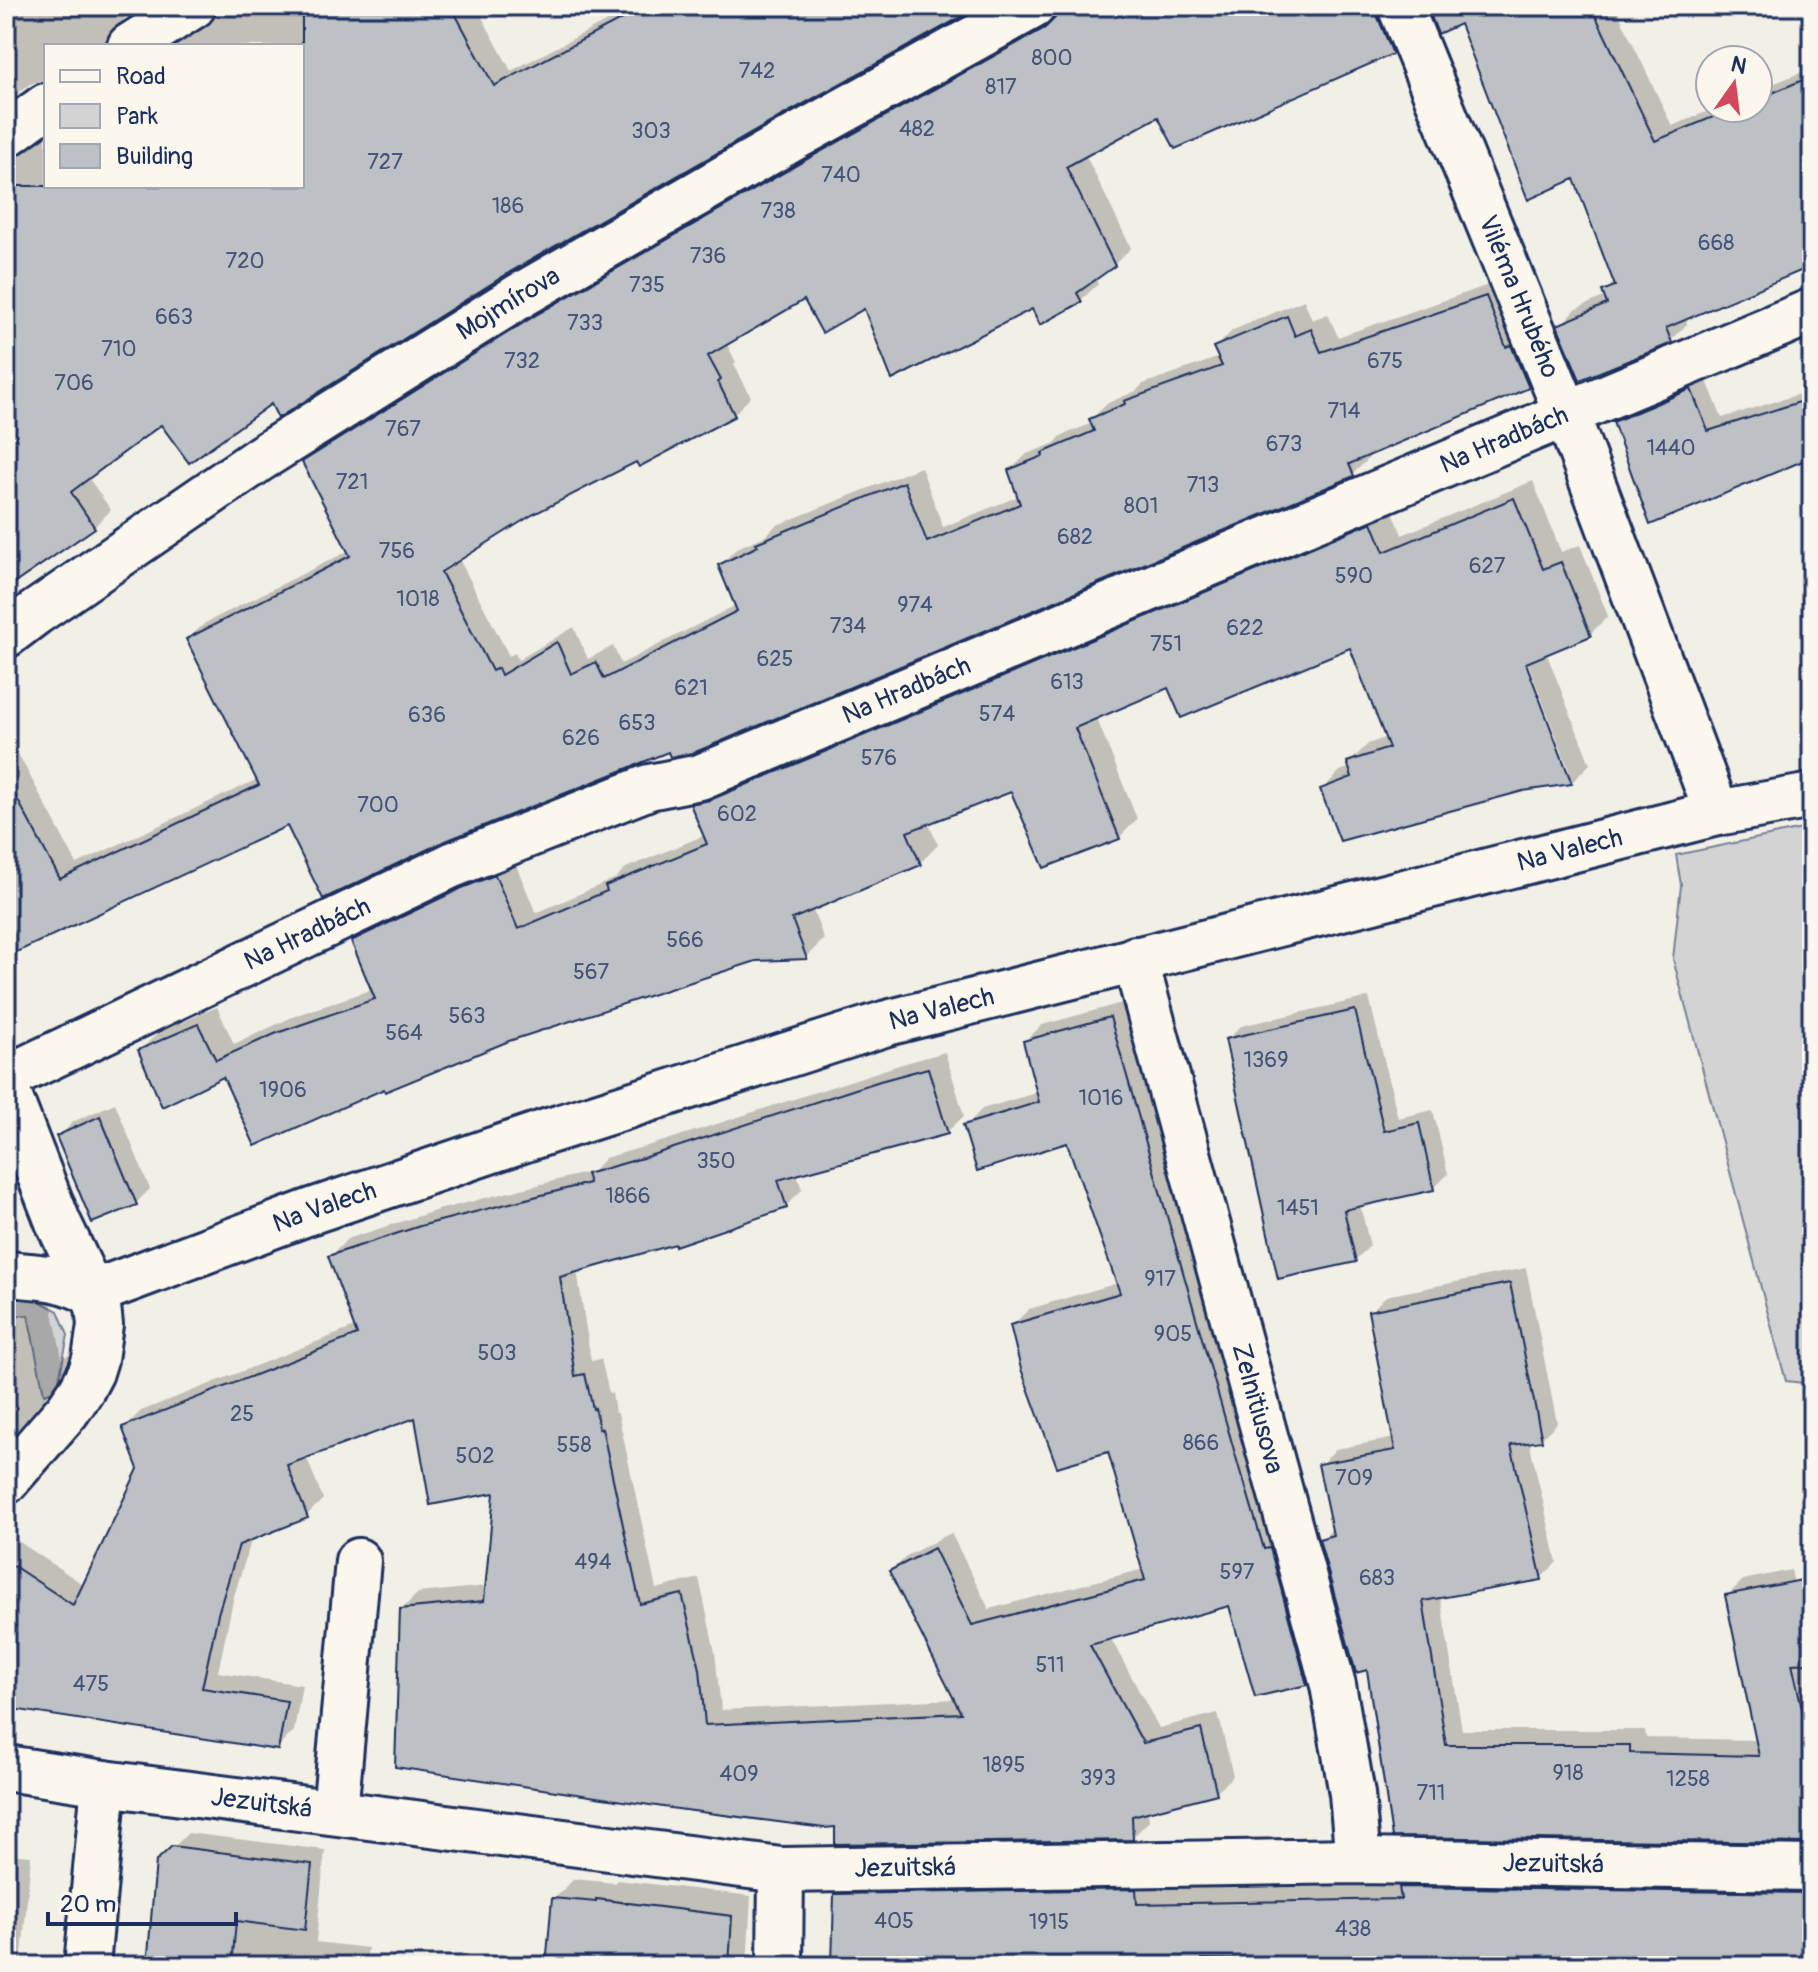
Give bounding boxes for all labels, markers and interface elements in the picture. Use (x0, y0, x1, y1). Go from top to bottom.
legend (44, 44, 304, 188)
house number: 800 (1031, 44, 1073, 72)
north arrow (1694, 44, 1774, 124)
text: N (1728, 50, 1749, 81)
house number: 742 (739, 57, 775, 85)
text: Road (116, 62, 166, 91)
house number: 817 (985, 73, 1017, 101)
text: Park (116, 102, 158, 131)
house number: 482 (899, 115, 935, 143)
house number: 303 (631, 117, 671, 145)
text: Building (116, 142, 193, 171)
house number: 727 (367, 148, 403, 176)
house number: 740 (821, 161, 861, 189)
house number: 186 (492, 192, 524, 220)
house number: 738 (760, 197, 796, 225)
street label: Viléma Hrubého (1471, 211, 1566, 383)
house number: 668 (1698, 229, 1734, 257)
house number: 736 (690, 242, 726, 270)
house number: 720 (226, 247, 264, 275)
street label: Mojmírova (451, 260, 566, 348)
house number: 735 (629, 271, 665, 299)
house number: 663 (155, 303, 193, 331)
house number: 733 (567, 309, 603, 337)
house number: 710 (101, 335, 137, 363)
house number: 732 (504, 347, 540, 375)
house number: 675 (1367, 347, 1403, 375)
house number: 706 (54, 369, 94, 397)
house number: 714 (1327, 397, 1361, 425)
street label: Na Hradbách (1435, 399, 1573, 481)
house number: 767 (385, 415, 421, 443)
house number: 673 (1266, 430, 1302, 458)
house number: 1440 (1646, 434, 1696, 462)
house number: 721 (336, 468, 368, 496)
house number: 713 (1187, 471, 1219, 499)
house number: 801 (1124, 492, 1158, 520)
house number: 682 (1057, 523, 1093, 551)
house number: 756 (379, 537, 415, 565)
house number: 627 (1469, 552, 1506, 580)
house number: 590 (1335, 562, 1373, 590)
house number: 1018 (396, 585, 440, 613)
house number: 974 (897, 591, 933, 619)
house number: 734 (830, 612, 867, 640)
house number: 622 (1226, 614, 1264, 642)
house number: 751 (1150, 630, 1182, 658)
house number: 625 (756, 645, 794, 673)
street label: Na Hradbách (837, 649, 976, 732)
house number: 613 (1050, 668, 1084, 696)
house number: 621 (674, 674, 708, 702)
house number: 574 (979, 700, 1015, 728)
house number: 636 (408, 701, 446, 729)
house number: 653 (618, 709, 656, 737)
house number: 626 (562, 724, 600, 752)
house number: 576 (861, 744, 897, 772)
house number: 700 (357, 791, 399, 819)
house number: 602 (717, 800, 757, 828)
street label: Na Valech (1514, 822, 1626, 879)
street label: Na Hradbách (239, 890, 376, 978)
house number: 566 (666, 926, 704, 954)
house number: 567 (573, 958, 609, 986)
street label: Na Valech (886, 981, 998, 1038)
house number: 563 (448, 1002, 486, 1030)
house number: 564 (385, 1019, 423, 1047)
house number: 1369 (1243, 1046, 1289, 1074)
house number: 1906 (259, 1076, 307, 1104)
house number: 1016 (1078, 1084, 1124, 1112)
house number: 350 (696, 1147, 736, 1175)
street label: Na Valech (268, 1174, 381, 1240)
house number: 1866 (605, 1182, 651, 1210)
house number: 1451 (1277, 1194, 1319, 1222)
house number: 917 (1144, 1265, 1176, 1293)
house number: 905 (1154, 1320, 1192, 1348)
house number: 503 (477, 1339, 517, 1367)
street label: Zelnitiusova (1225, 1340, 1291, 1477)
house number: 25 (230, 1400, 254, 1428)
house number: 866 (1183, 1429, 1219, 1457)
house number: 558 (557, 1431, 591, 1459)
house number: 502 (455, 1442, 495, 1470)
house number: 709 (1335, 1464, 1373, 1492)
house number: 494 (575, 1548, 612, 1576)
house number: 597 (1220, 1558, 1255, 1586)
house number: 683 (1359, 1564, 1395, 1592)
house number: 511 (1035, 1651, 1065, 1679)
house number: 475 (73, 1670, 109, 1698)
house number: 1895 (983, 1751, 1025, 1779)
house number: 918 (1552, 1759, 1584, 1787)
house number: 409 (719, 1760, 759, 1788)
house number: 393 (1080, 1764, 1116, 1792)
house number: 1258 (1666, 1765, 1710, 1793)
house number: 711 (1417, 1779, 1445, 1807)
street label: Jezuitská (209, 1781, 314, 1826)
street label: Jezuitská (1502, 1847, 1604, 1881)
street label: Jezuitská (854, 1851, 956, 1885)
scale bar (48, 1876, 236, 1926)
text: 20 m (60, 1890, 116, 1919)
house number: 405 (874, 1907, 914, 1935)
house number: 1915 (1029, 1908, 1069, 1936)
house number: 438 (1335, 1915, 1371, 1943)

